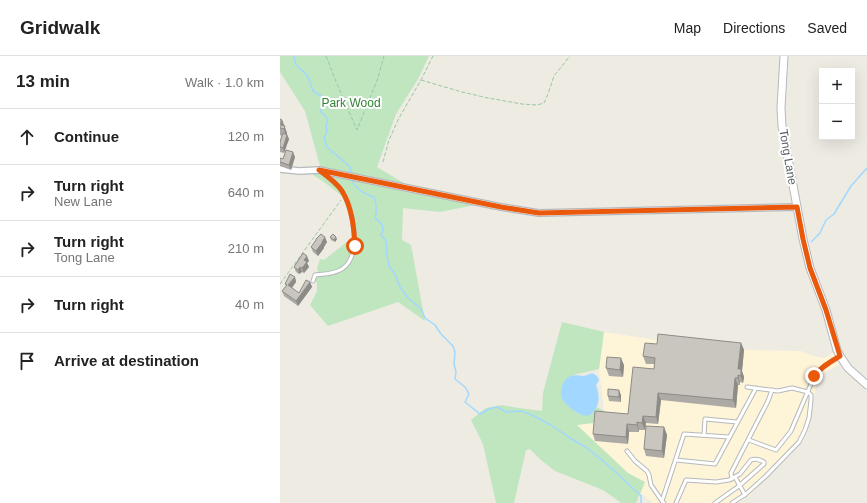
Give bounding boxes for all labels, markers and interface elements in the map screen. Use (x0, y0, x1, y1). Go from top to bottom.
text: Gridwalk (20, 17, 100, 38)
text: Map (674, 20, 701, 36)
text: Directions (723, 20, 785, 36)
text: Saved (807, 20, 847, 36)
map controls (819, 68, 855, 140)
button: + (819, 68, 855, 104)
text: 13 min (16, 72, 70, 91)
text: Walk · 1.0 km (185, 75, 264, 90)
park label: Park Wood (321, 96, 381, 110)
button: − (819, 104, 855, 140)
icon: ahead (16, 126, 38, 148)
text: Continue (54, 128, 119, 145)
street label: Tong Lane (776, 128, 800, 186)
text: 120 m (228, 129, 264, 144)
text: Turn right (54, 177, 124, 194)
icon: right (16, 182, 38, 204)
text: 640 m (228, 185, 264, 200)
text: New Lane (54, 194, 113, 209)
text: Turn right (54, 233, 124, 250)
route start (346, 237, 364, 255)
icon: right (16, 238, 38, 260)
text: 210 m (228, 241, 264, 256)
text: Tong Lane (54, 250, 115, 265)
icon: right (16, 294, 38, 316)
text: Turn right (54, 296, 124, 313)
text: 40 m (235, 297, 264, 312)
icon: arrive (16, 350, 38, 372)
text: Arrive at destination (54, 352, 199, 369)
route end (805, 367, 823, 385)

